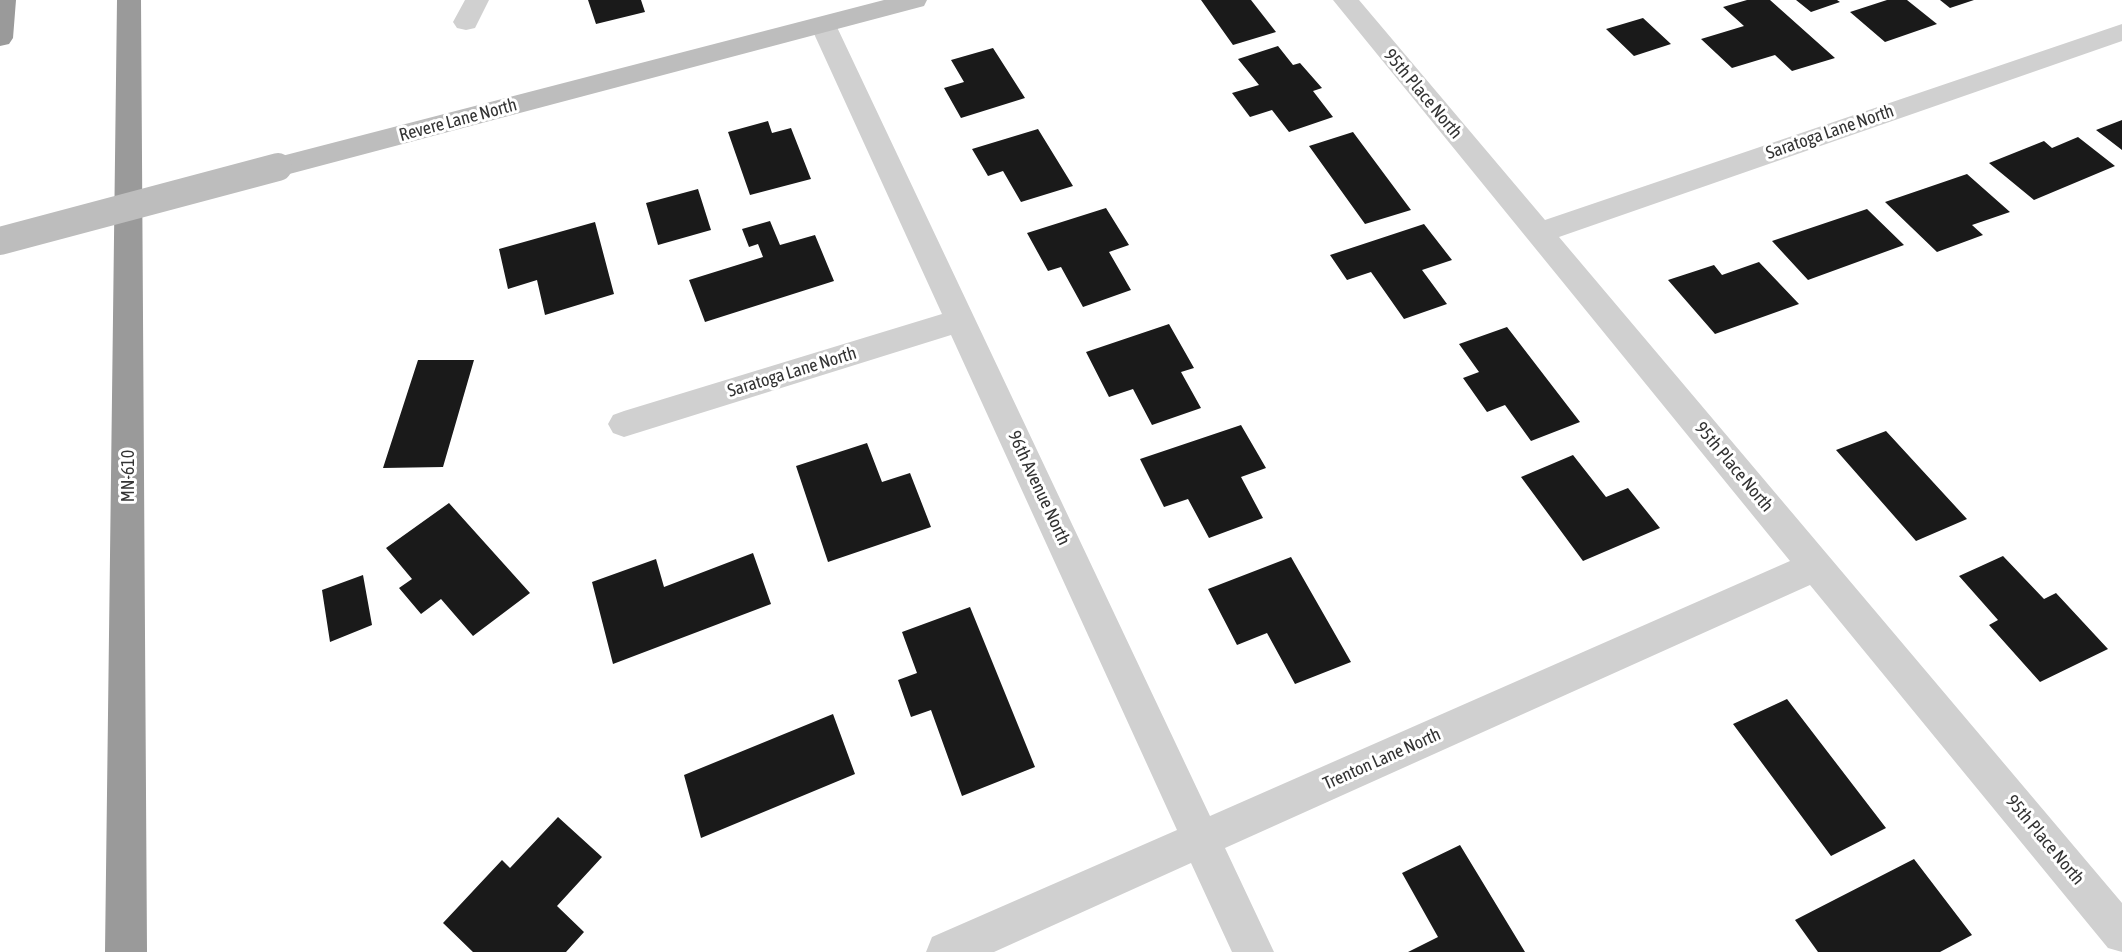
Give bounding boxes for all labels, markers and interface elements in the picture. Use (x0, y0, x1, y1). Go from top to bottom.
street label: 95th Place North (1379, 45, 1467, 143)
street label: Revere Lane North (397, 94, 519, 146)
street label: Saratoga Lane North (1763, 100, 1897, 164)
street label: Saratoga Lane North (725, 342, 859, 402)
street label: 95th Place North (1690, 418, 1778, 516)
street label: 96th Avenue North (1003, 427, 1075, 549)
street label: MN-610 (117, 450, 139, 502)
street label: Trenton Lane North (1320, 723, 1444, 795)
street label: 95th Place North (2001, 791, 2089, 889)

